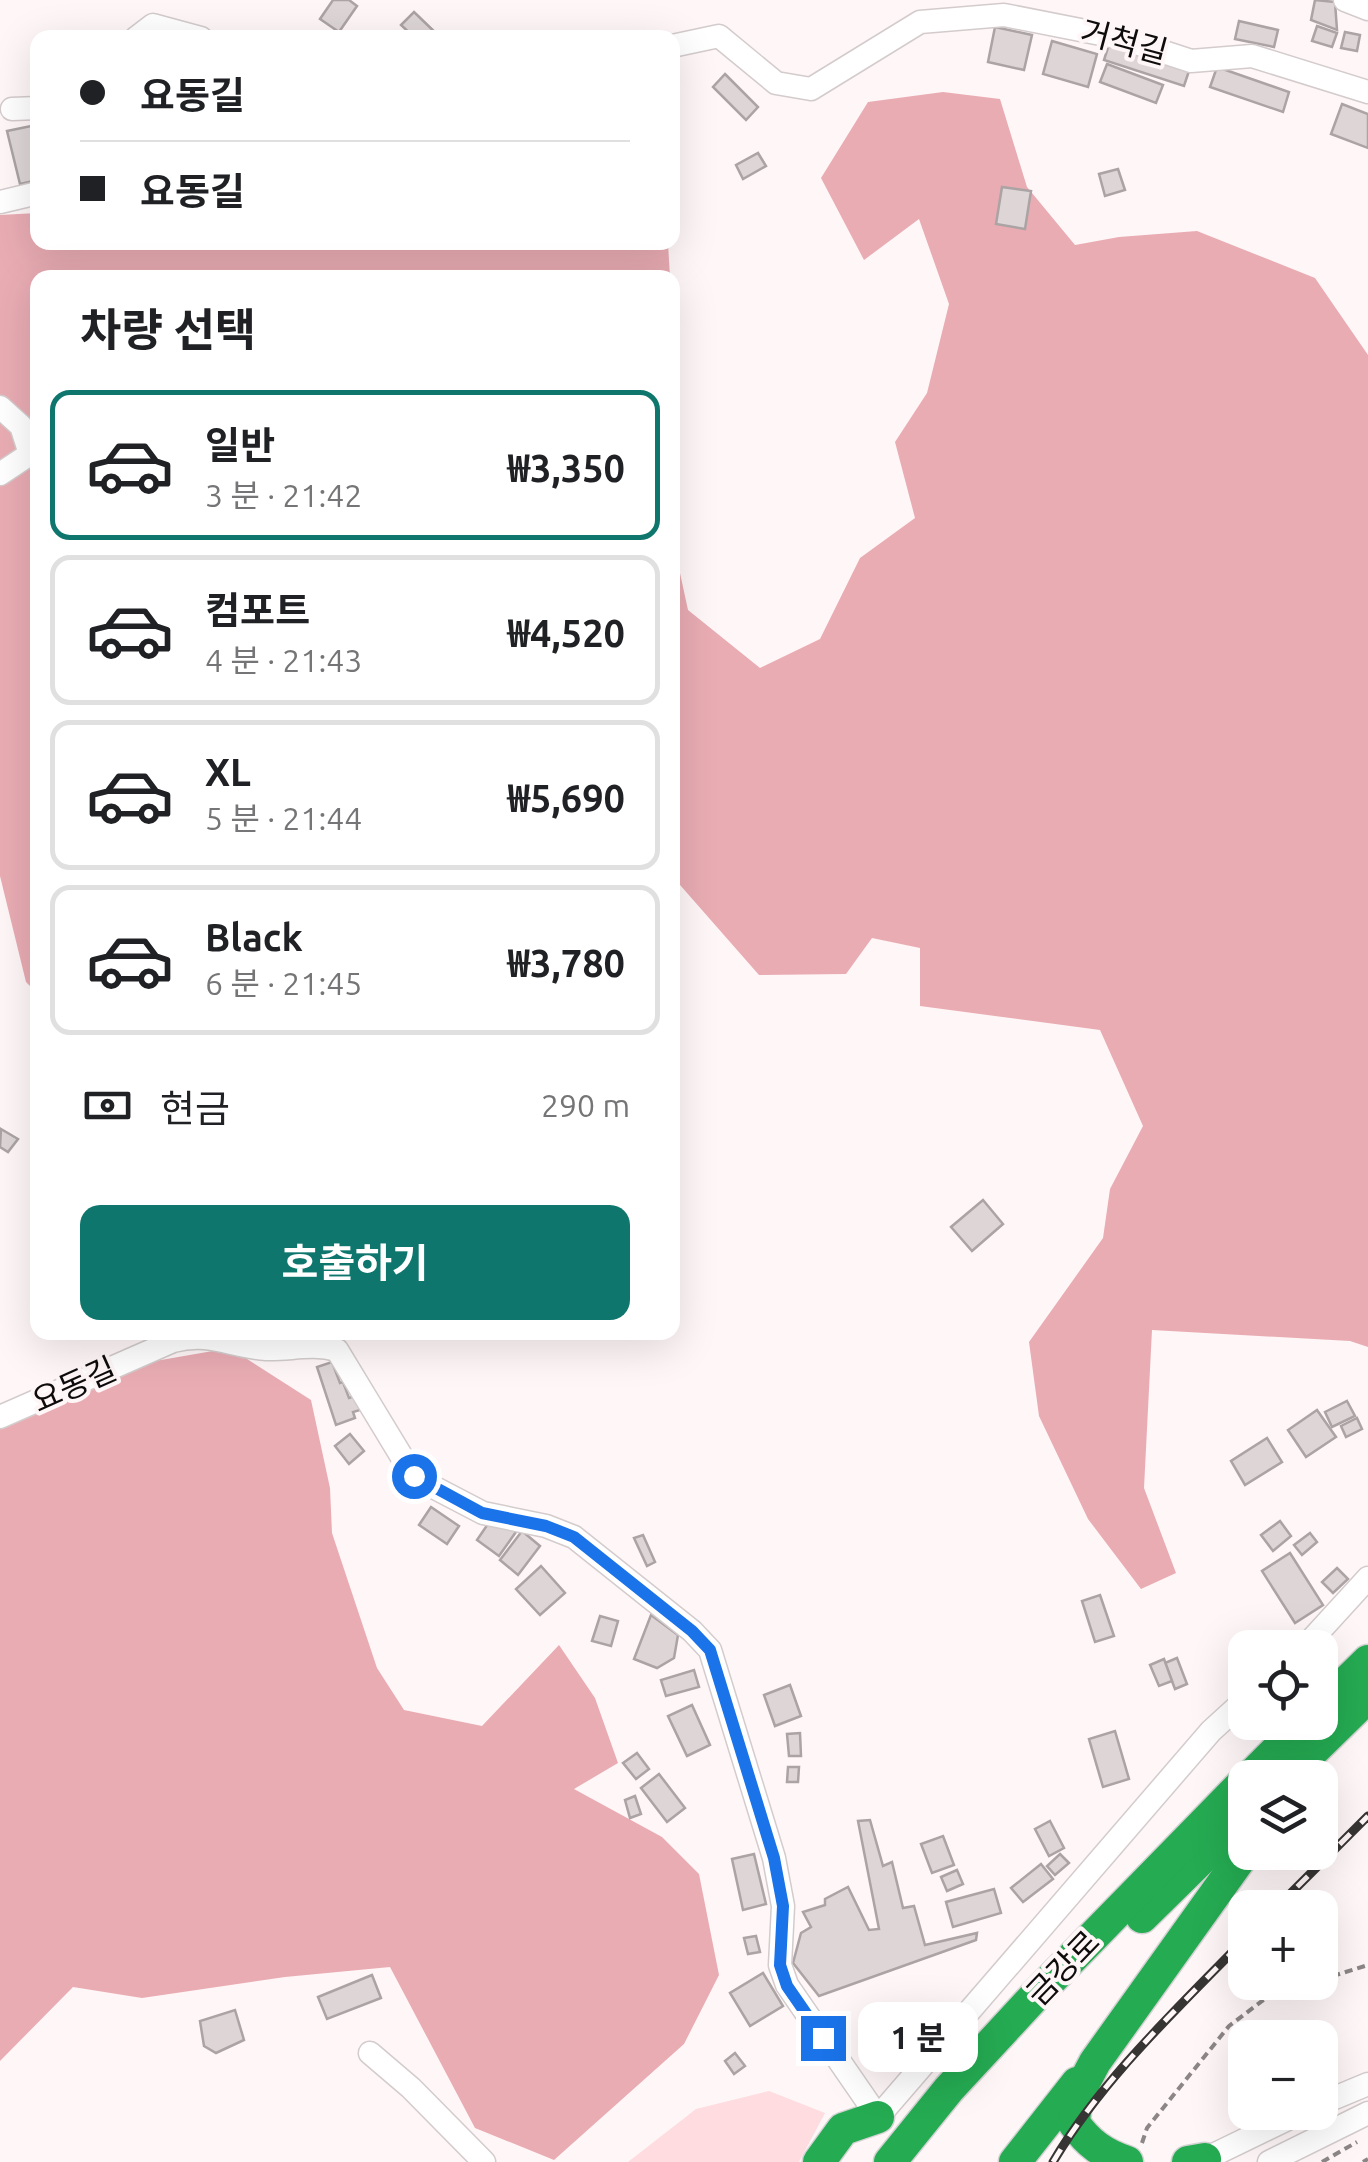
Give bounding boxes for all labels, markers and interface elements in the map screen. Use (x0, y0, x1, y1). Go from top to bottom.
street label: 거척길 (1077, 12, 1172, 70)
text: 요동길 (140, 74, 245, 116)
text: 요동길 (140, 170, 245, 212)
text: 차량 선택 (80, 304, 256, 355)
icon: car (85, 420, 175, 510)
text: 일반 (205, 424, 275, 466)
text: ₩3,350 (508, 447, 625, 489)
text: 3 분 · 21:42 (205, 477, 362, 513)
icon: car (85, 585, 175, 675)
text: 컴포트 (205, 589, 310, 631)
text: ₩4,520 (508, 612, 625, 654)
text: 4 분 · 21:43 (205, 642, 362, 678)
icon: car (85, 750, 175, 840)
text: XL (205, 751, 251, 793)
text: ₩5,690 (508, 777, 625, 819)
text: 5 분 · 21:44 (205, 800, 362, 836)
icon: car (85, 915, 175, 1005)
text: Black (205, 916, 303, 958)
text: ₩3,780 (508, 942, 625, 984)
text: 6 분 · 21:45 (205, 965, 362, 1001)
icon: cash (80, 1078, 135, 1133)
text: 현금 (160, 1087, 230, 1129)
text: 290 m (541, 1087, 630, 1123)
button: 호출하기 (80, 1205, 630, 1320)
street label: 요동길 (26, 1350, 121, 1418)
route start (392, 1454, 437, 1499)
map controls (1228, 1630, 1338, 2130)
button: locate (1228, 1630, 1338, 1740)
button: layers (1228, 1760, 1338, 1870)
button: + (1228, 1890, 1338, 2000)
street label: 금강로 (1019, 1923, 1106, 2012)
callout: 1 분 (858, 2003, 978, 2073)
route end (801, 2016, 846, 2061)
text: 1 분 (890, 2019, 946, 2055)
button: − (1228, 2020, 1338, 2130)

